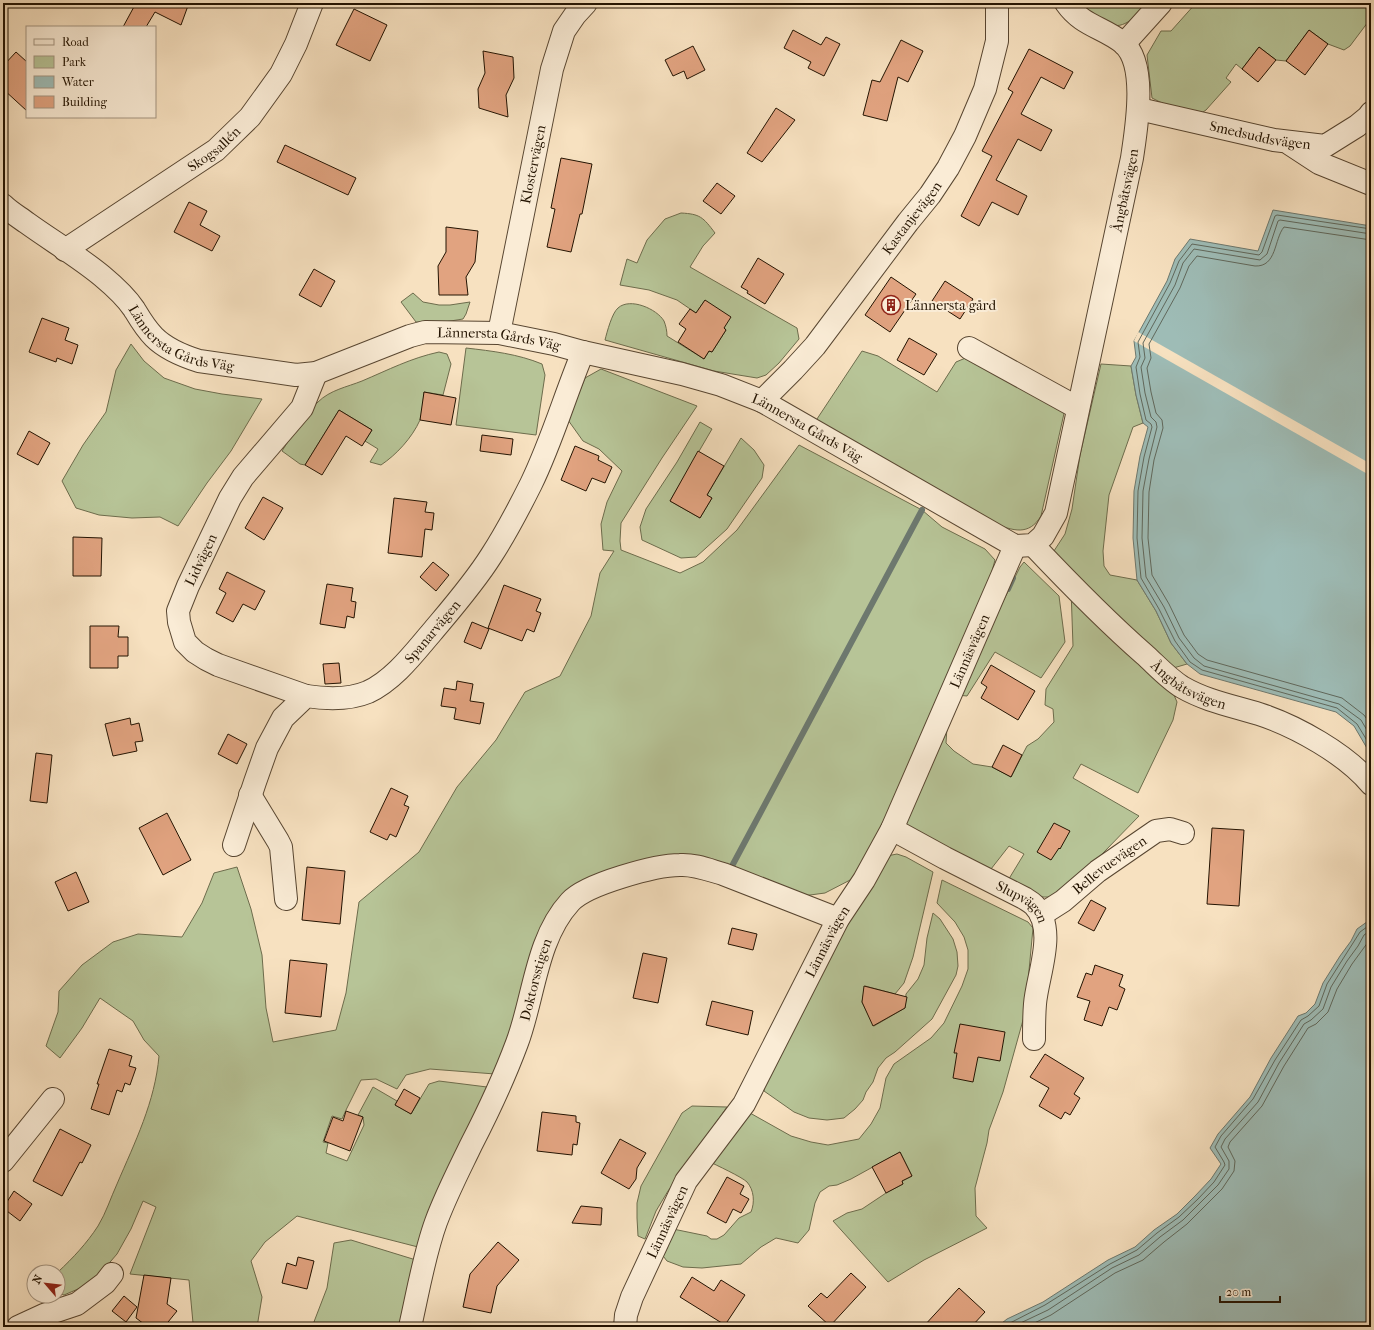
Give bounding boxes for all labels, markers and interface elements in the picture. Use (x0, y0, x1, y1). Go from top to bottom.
legend (26, 26, 156, 118)
text: Road (62, 35, 89, 49)
text: Park (62, 55, 87, 69)
text: Water (61, 75, 95, 89)
text: Building (62, 95, 107, 109)
street label: Smedsuddsvägen (1208, 117, 1312, 153)
street label: Skogsallén (184, 123, 244, 176)
street label: Klostervägen (517, 124, 550, 205)
street label: Ångbåtsvägen (1107, 148, 1142, 234)
street label: Kastanjevägen (879, 178, 946, 258)
building icon: Lännersta gård (880, 294, 902, 316)
place label: Lännersta gård (905, 297, 996, 314)
street label: Lännersta Gårds Väg (125, 302, 236, 375)
street label: Lännersta Gårds Väg (437, 324, 563, 355)
street label: Lännersta Gårds Väg (749, 390, 866, 466)
street label: Lidvägen (181, 531, 221, 589)
street label: Spanarvägen (401, 597, 464, 667)
street label: Lännäsvägen (946, 612, 993, 691)
street label: Ångbåtsvägen (1147, 656, 1228, 713)
street label: Bellevuevägen (1069, 832, 1150, 898)
street label: Slupvägen (993, 877, 1051, 925)
street label: Lännäsvägen (802, 902, 854, 980)
street label: Doktorsstigen (517, 936, 556, 1023)
street label: Lännäsvägen (643, 1183, 692, 1261)
north arrow (26, 1264, 66, 1304)
text: N (30, 1272, 46, 1286)
scale bar (1220, 1278, 1280, 1304)
text: 20 m (1226, 1285, 1251, 1299)

